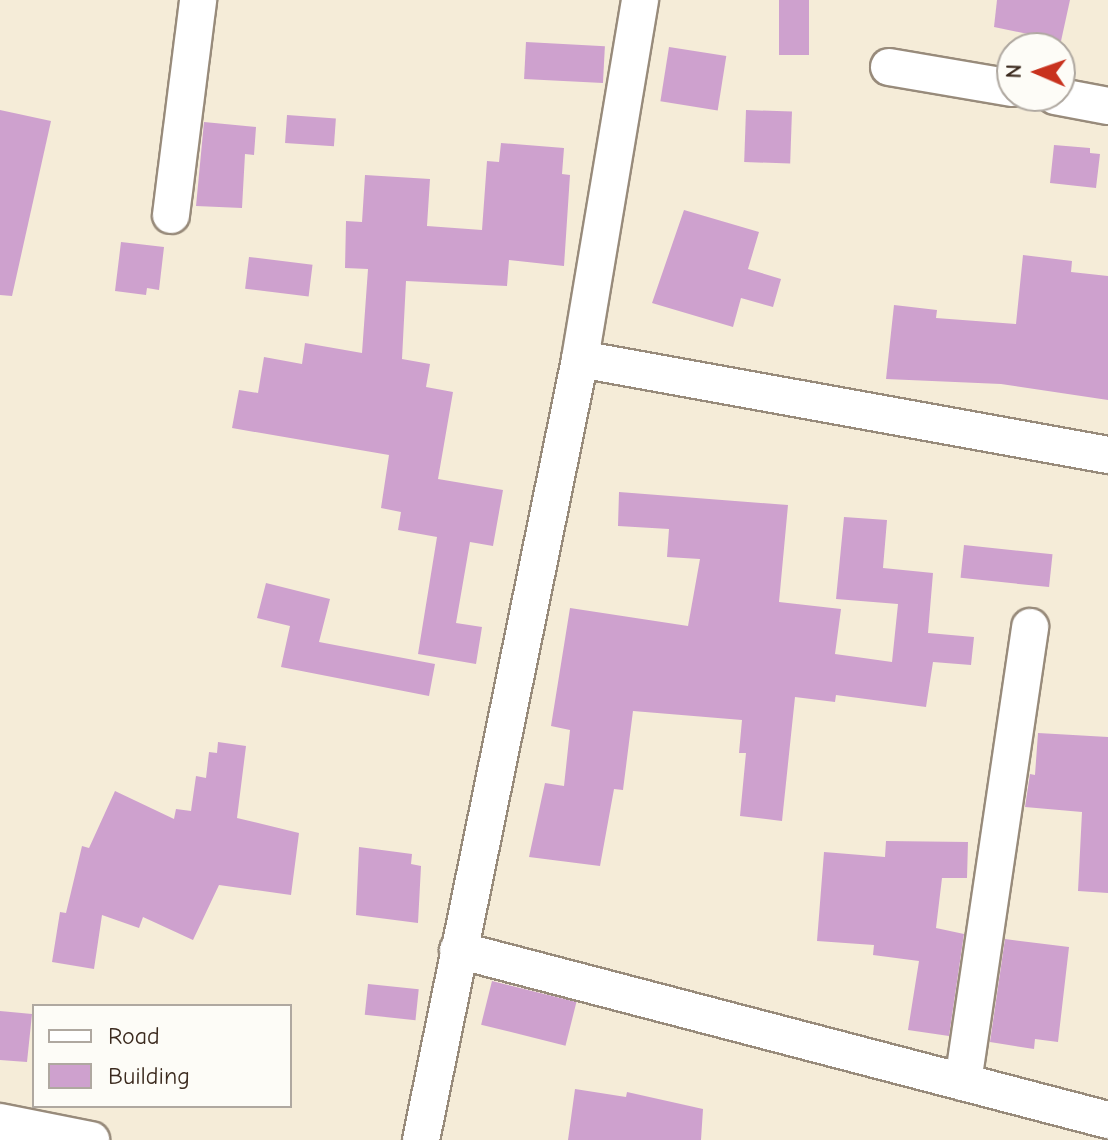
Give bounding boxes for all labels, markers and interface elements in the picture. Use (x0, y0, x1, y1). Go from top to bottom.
north arrow (996, 32, 1076, 112)
text: N (1001, 64, 1027, 79)
legend (32, 1004, 292, 1108)
text: Road (108, 1022, 160, 1050)
text: Building (108, 1062, 190, 1090)

